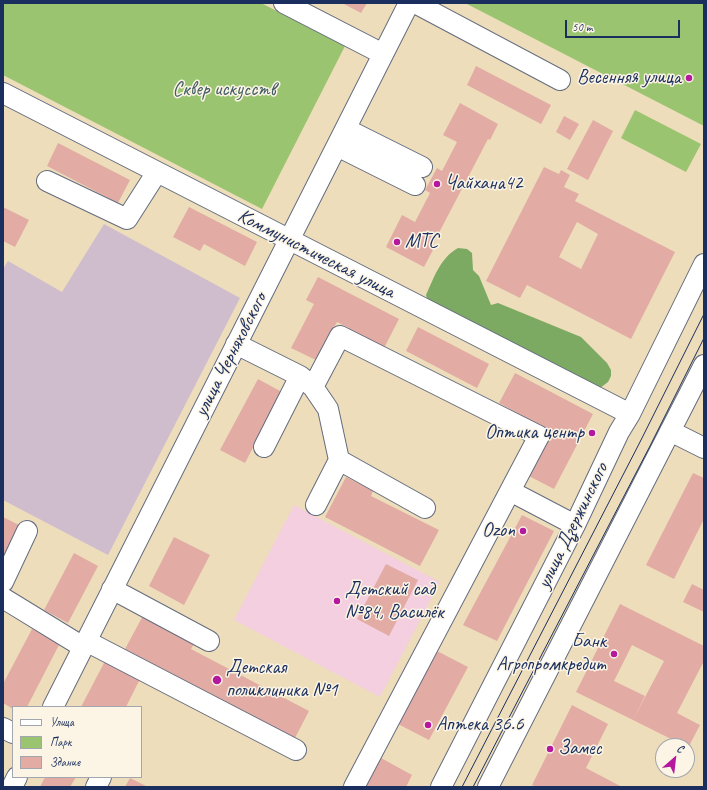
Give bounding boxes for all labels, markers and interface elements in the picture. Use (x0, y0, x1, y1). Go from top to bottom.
scale bar (567, 12, 682, 38)
text: 50 m (572, 19, 592, 35)
place label: Весенняя улица (577, 66, 681, 90)
marker: Весенняя улица (684, 73, 694, 83)
park label: Сквер искусств (172, 78, 276, 102)
place label: Чайхана42 (445, 172, 522, 196)
marker: Чайхана42 (432, 179, 442, 189)
street label: Коммунистическая улица (233, 204, 399, 304)
place label: МТС (405, 230, 438, 254)
marker: МТС (392, 237, 402, 247)
street label: улица Черняховского (189, 289, 273, 421)
place label: Оптика центр (485, 421, 584, 445)
marker: Оптика центр (587, 428, 597, 438)
street label: улица Дзержинского (532, 459, 614, 593)
place label: Ozon (482, 519, 515, 543)
marker: Ozon (518, 526, 528, 536)
place label: Детский сад №84, Василёк (345, 578, 443, 625)
marker: Детский сад №84, Василёк (332, 596, 342, 606)
place label: Банк Агропромкредит (496, 630, 606, 677)
marker: Банк Агропромкредит (609, 649, 619, 659)
place label: Детская поликлиника №1 (226, 656, 338, 703)
marker: Детская поликлиника №1 (211, 674, 223, 686)
legend (12, 706, 142, 778)
place label: Аптека 36.6 (436, 713, 523, 737)
text: Улица (50, 714, 74, 730)
marker: Аптека 36.6 (423, 720, 433, 730)
text: Парк (50, 734, 71, 750)
place label: Замес (558, 737, 602, 761)
north arrow (655, 738, 695, 778)
text: С (674, 741, 686, 756)
marker: Замес (545, 744, 555, 754)
text: Здание (50, 754, 80, 770)

